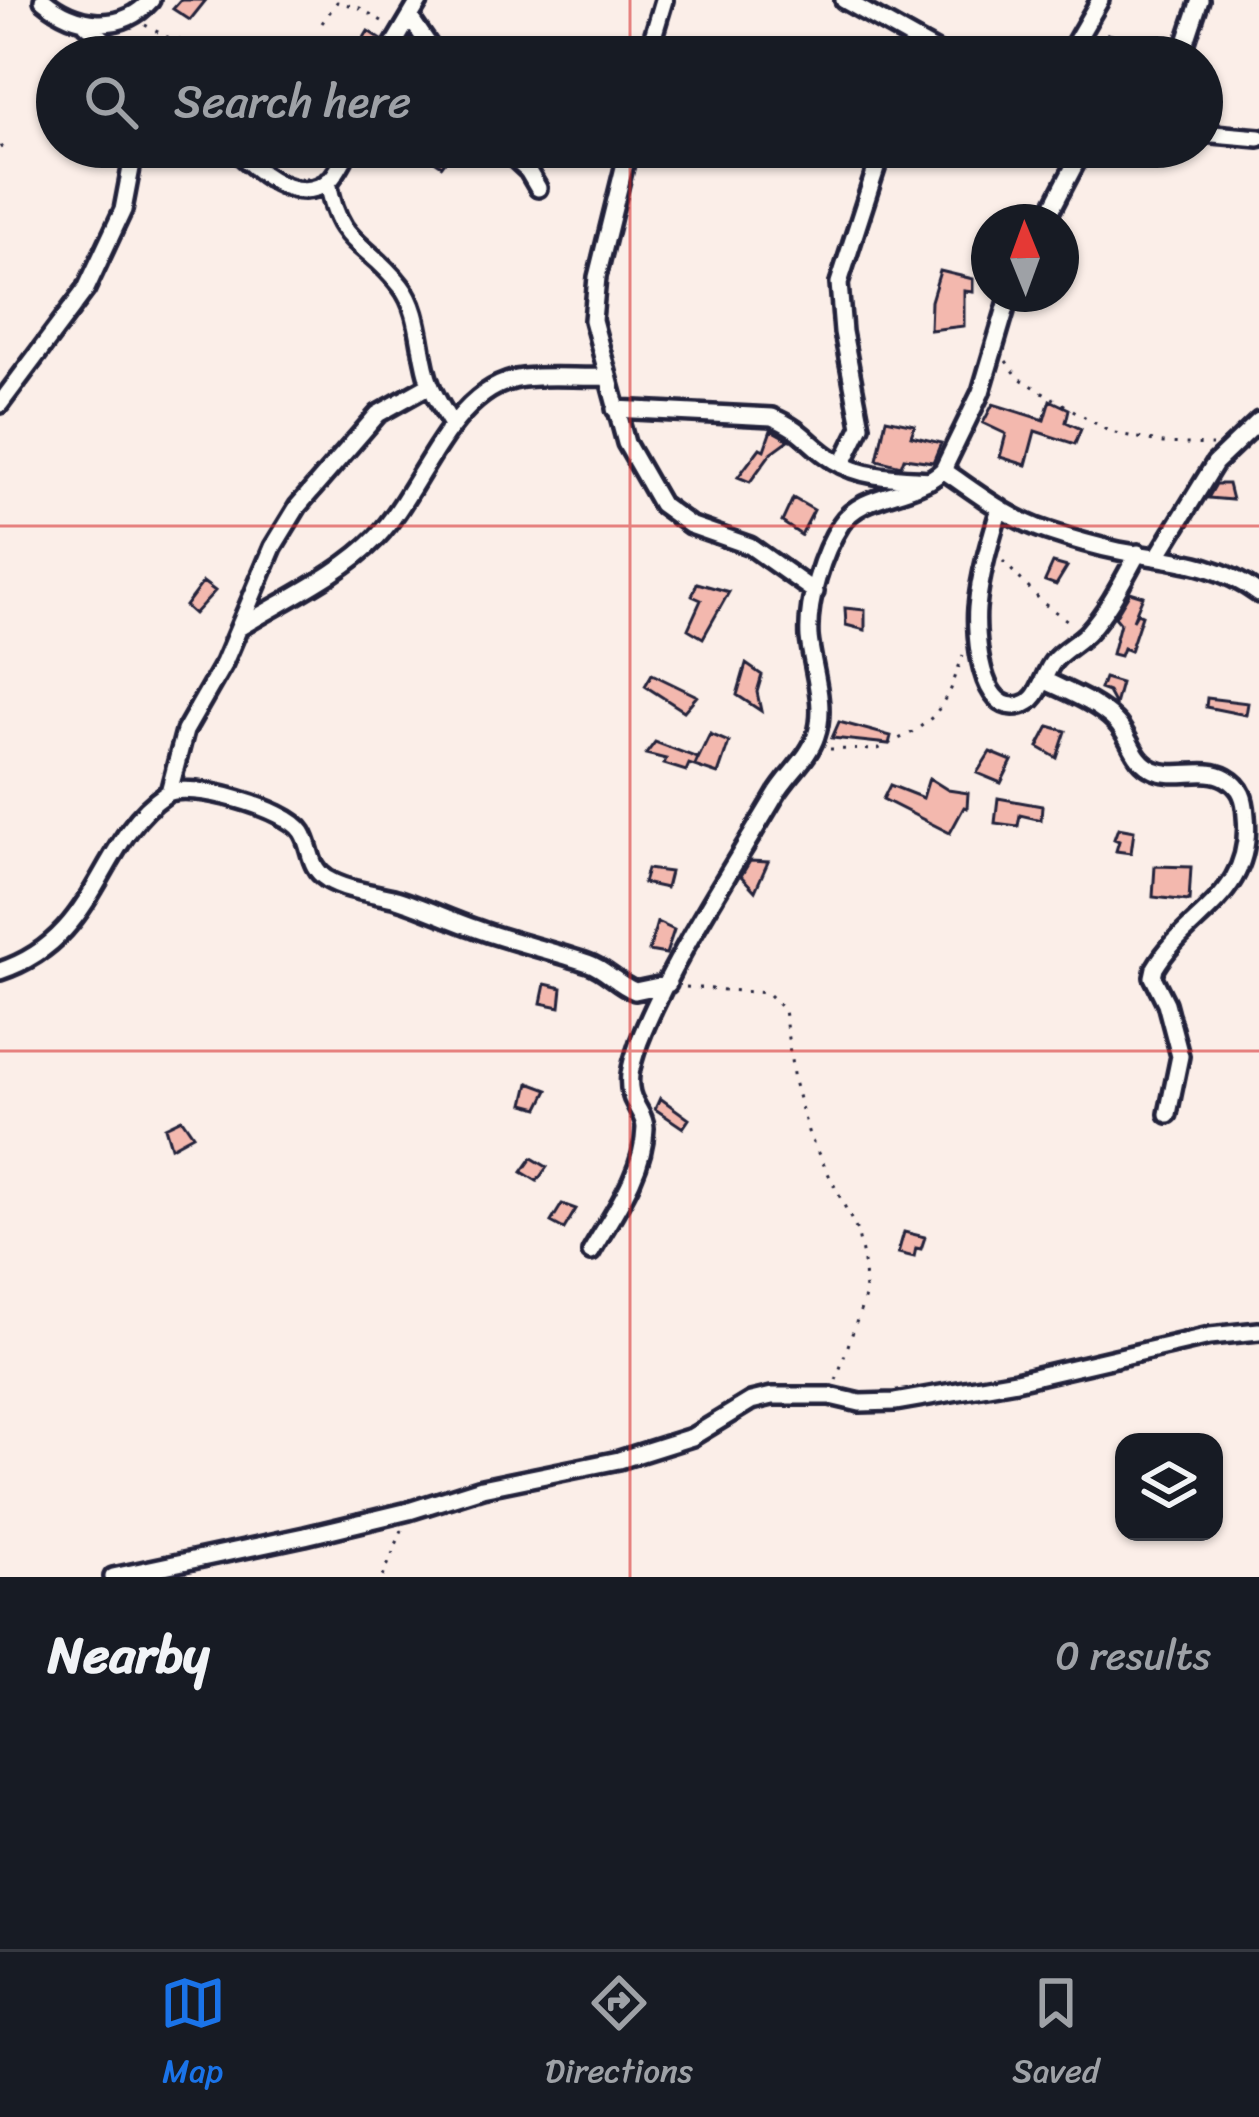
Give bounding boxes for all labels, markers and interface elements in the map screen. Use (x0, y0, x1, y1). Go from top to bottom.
search box (36, 36, 1223, 168)
text: Search here (174, 62, 411, 142)
icon: search (78, 69, 144, 135)
north arrow (971, 204, 1079, 312)
map controls (1115, 1433, 1223, 1541)
button: layers (1115, 1433, 1223, 1541)
text: Nearby (48, 1610, 209, 1700)
text: 0 results (1055, 1621, 1211, 1690)
tab: Map (160, 1970, 226, 2100)
tab: Directions (545, 1970, 693, 2100)
tab: Saved (1012, 1970, 1099, 2100)

